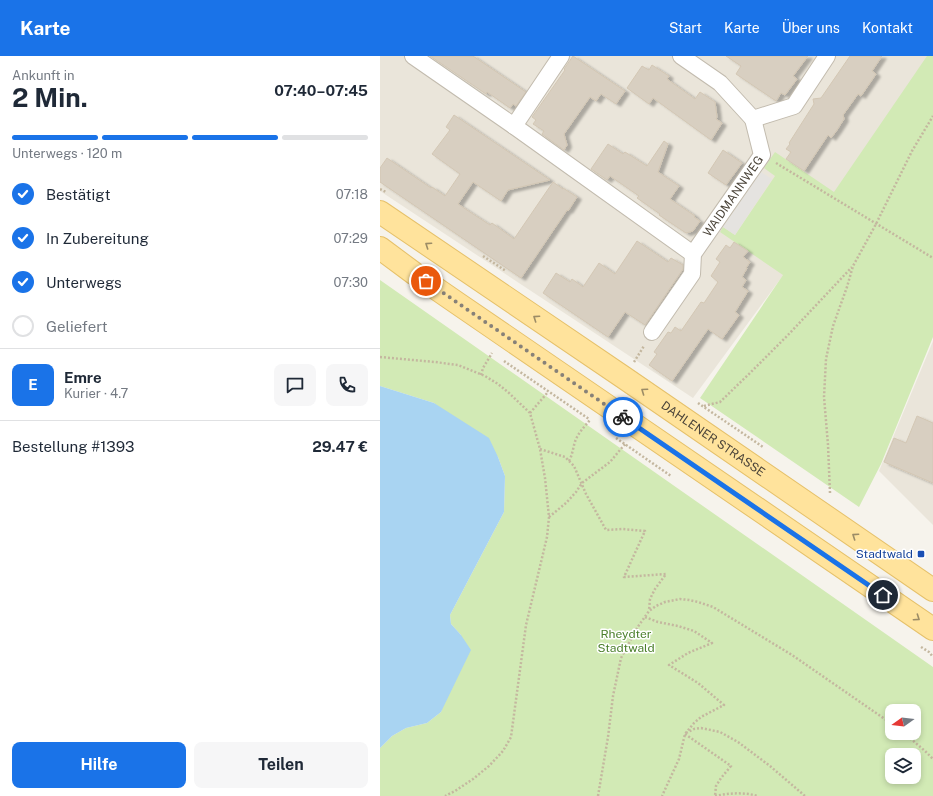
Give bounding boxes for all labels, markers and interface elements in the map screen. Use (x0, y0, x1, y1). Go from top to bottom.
text: Karte (20, 17, 70, 39)
text: Start (669, 20, 702, 36)
text: Karte (724, 20, 760, 36)
text: Über uns (782, 20, 840, 36)
text: Kontakt (862, 20, 913, 36)
text: Ankunft in (12, 68, 75, 83)
text: 2 Min. (12, 82, 88, 113)
text: 07:40–07:45 (274, 82, 368, 99)
text: Unterwegs · 120 m (12, 146, 122, 161)
street label: WAIDMANNWEG (700, 153, 766, 239)
icon: check (12, 183, 34, 205)
text: Bestätigt (46, 186, 110, 203)
text: 07:18 (336, 187, 368, 202)
icon: check (12, 227, 34, 249)
text: In Zubereitung (46, 230, 149, 247)
text: 07:29 (333, 231, 368, 246)
one-way arrow (426, 243, 433, 250)
pin (409, 264, 443, 298)
icon: bag (415, 270, 437, 292)
icon: check (12, 271, 34, 293)
text: Unterwegs (46, 274, 122, 291)
text: 07:30 (333, 275, 368, 290)
one-way arrow (533, 315, 540, 323)
text: Geliefert (46, 318, 108, 335)
button: chat (274, 364, 316, 406)
button: phone (326, 364, 368, 406)
text: Emre (64, 369, 102, 386)
text: E (28, 376, 38, 393)
text: Kurier · 4.7 (64, 386, 128, 401)
one-way arrow (641, 389, 648, 396)
courier (603, 397, 643, 437)
street label: DAHLENER STRASSE (658, 398, 768, 479)
icon: bike (612, 406, 634, 428)
text: Bestellung #1393 (12, 438, 134, 455)
text: 29.47 € (312, 438, 368, 455)
one-way arrow (852, 534, 859, 541)
place label: Stadtwald (856, 547, 913, 561)
marker: Stadtwald (916, 549, 926, 559)
pin (866, 578, 900, 612)
icon: home (872, 584, 894, 606)
one-way arrow (913, 613, 920, 621)
park label: Rheydter Stadtwald (597, 627, 655, 655)
north arrow (885, 704, 921, 740)
map controls (885, 704, 921, 784)
button: Hilfe (12, 742, 186, 788)
button: Teilen (194, 742, 368, 788)
button: layers (885, 748, 921, 784)

